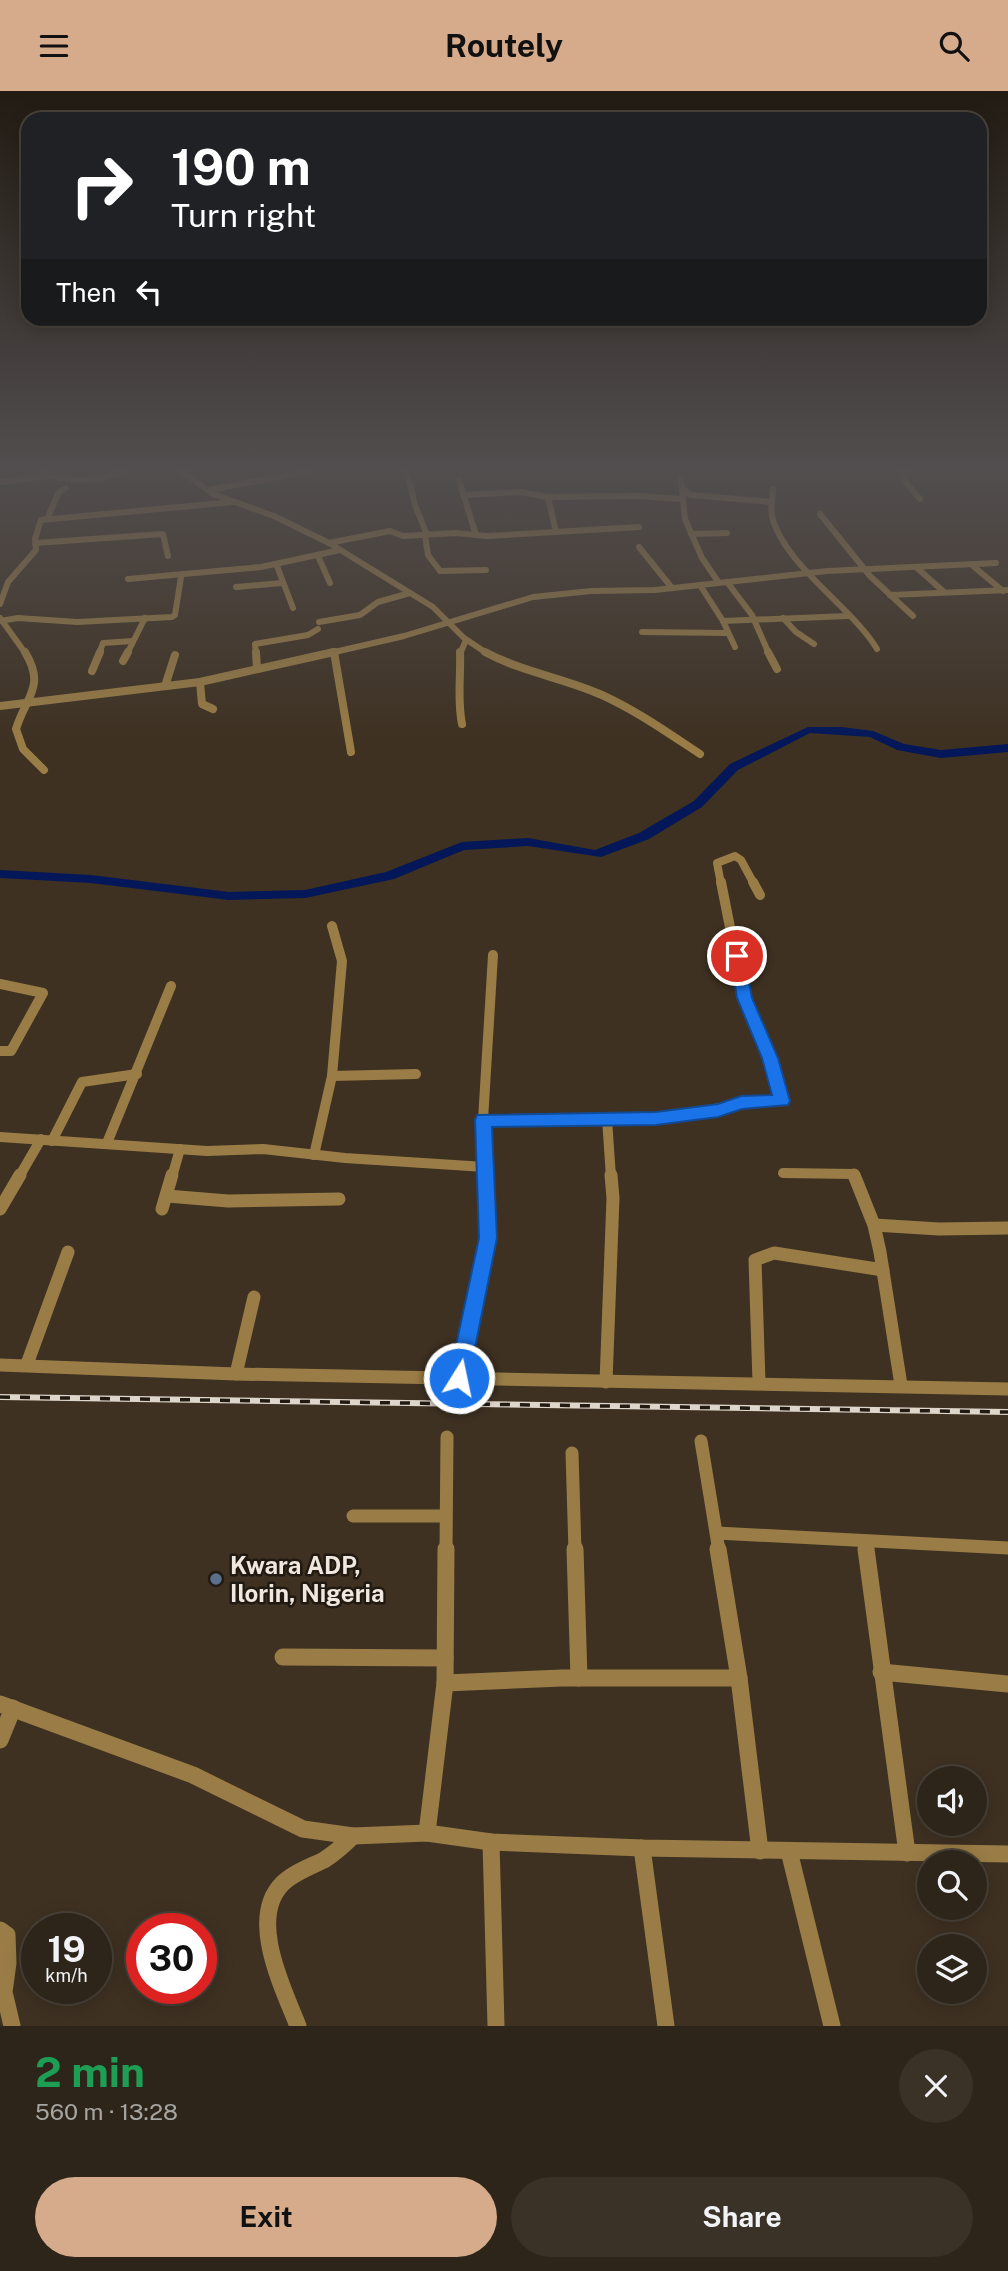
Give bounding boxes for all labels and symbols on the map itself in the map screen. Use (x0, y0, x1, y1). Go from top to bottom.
pin (707, 926, 767, 986)
position arrow (422, 1341, 496, 1415)
place label: Kwara ADP, Ilorin, Nigeria (230, 1551, 385, 1607)
marker: Kwara ADP, Ilorin, Nigeria (208, 1571, 224, 1587)
speed limit sign: 30 (126, 1913, 217, 2004)

